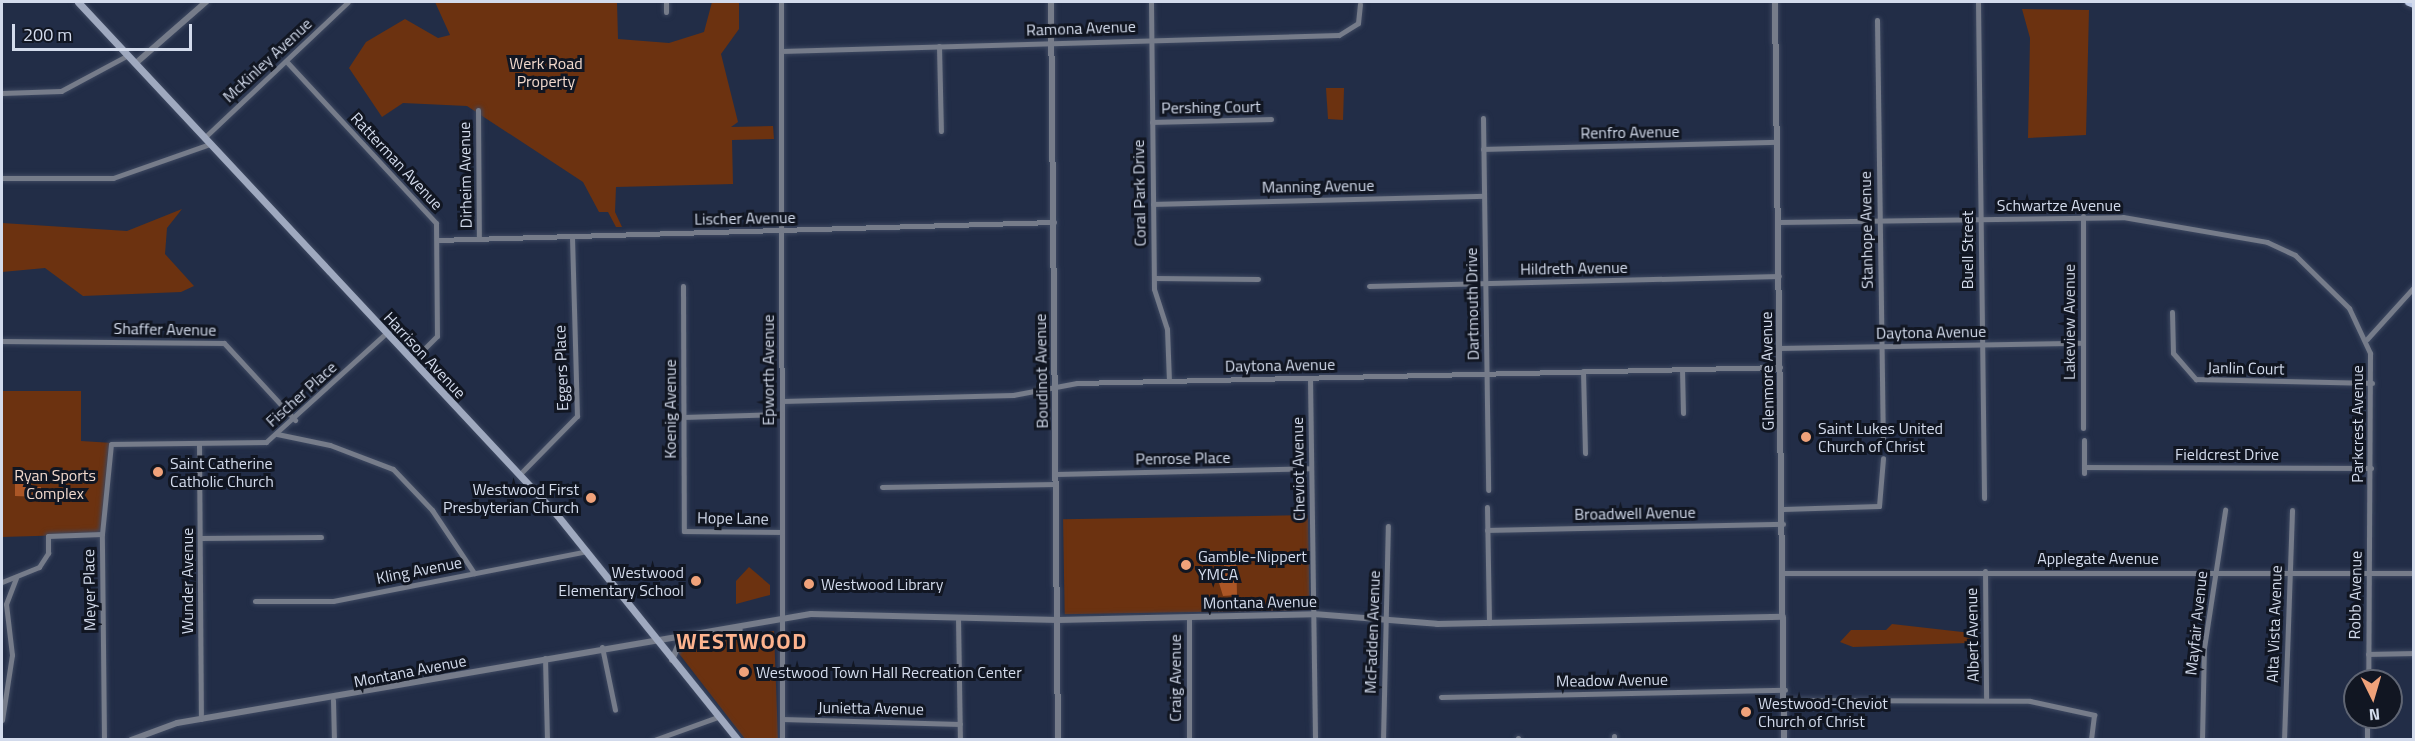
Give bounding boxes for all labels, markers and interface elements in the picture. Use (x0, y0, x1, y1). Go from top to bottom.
scale bar (15, 12, 195, 50)
street label: McKinley Avenue (219, 14, 315, 106)
street label: Ramona Avenue (1026, 16, 1136, 40)
text: 200 m (23, 21, 72, 48)
park label: Werk Road Property (509, 53, 583, 91)
street label: Pershing Court (1161, 97, 1261, 117)
street label: Ratterman Avenue (347, 108, 447, 214)
street label: Dirheim Avenue (454, 122, 476, 228)
street label: Renfro Avenue (1580, 122, 1680, 142)
street label: Coral Park Drive (1128, 139, 1150, 247)
street label: Stanhope Avenue (1855, 171, 1877, 289)
street label: Manning Avenue (1262, 175, 1374, 197)
street label: Schwartze Avenue (1997, 195, 2121, 215)
street label: Lischer Avenue (694, 208, 796, 228)
street label: Buell Street (1957, 211, 1977, 289)
street label: Dartmouth Drive (1461, 248, 1483, 360)
street label: Hildreth Avenue (1520, 257, 1628, 279)
street label: Lakeview Avenue (2059, 264, 2079, 380)
street label: Harrison Avenue (380, 308, 470, 402)
street label: Glenmore Avenue (1756, 311, 1778, 431)
street label: Boudinot Avenue (1030, 313, 1052, 429)
street label: Epworth Avenue (758, 314, 778, 426)
street label: Shaffer Avenue (113, 319, 217, 339)
street label: Daytona Avenue (1876, 321, 1986, 343)
street label: Eggers Place (550, 325, 572, 411)
street label: Daytona Avenue (1225, 354, 1335, 376)
street label: Fischer Place (262, 357, 340, 431)
street label: Janlin Court (2207, 358, 2285, 378)
street label: Koenig Avenue (660, 359, 680, 459)
street label: Parkcrest Avenue (2347, 365, 2367, 483)
street label: Cheviot Avenue (1287, 417, 1309, 521)
place label: Saint Lukes United Church of Christ (1818, 418, 1943, 456)
marker: Saint Lukes United Church of Christ (1799, 430, 1813, 444)
street label: Fieldcrest Drive (2175, 444, 2279, 464)
street label: Penrose Place (1135, 448, 1231, 468)
place label: Saint Catherine Catholic Church (170, 453, 274, 491)
park label: Ryan Sports Complex (14, 465, 96, 503)
marker: Saint Catherine Catholic Church (151, 465, 165, 479)
place label: Westwood First Presbyterian Church (443, 479, 579, 517)
marker: Westwood First Presbyterian Church (584, 491, 598, 505)
street label: Broadwell Avenue (1574, 502, 1696, 524)
street label: Hope Lane (697, 508, 769, 528)
street label: Wunder Avenue (177, 528, 197, 634)
place label: Gamble-Nippert YMCA (1198, 546, 1307, 584)
street label: Applegate Avenue (2037, 548, 2159, 568)
street label: Meyer Place (79, 549, 99, 631)
street label: Robb Avenue (2345, 551, 2365, 639)
street label: Kling Avenue (375, 552, 463, 588)
marker: Gamble-Nippert YMCA (1179, 558, 1193, 572)
place label: Westwood Elementary School (558, 562, 684, 600)
street label: Alta Vista Avenue (2262, 565, 2286, 683)
street label: McFadden Avenue (1360, 570, 1384, 694)
street label: Mayfair Avenue (2181, 570, 2211, 676)
marker: Westwood Elementary School (689, 574, 703, 588)
place label: Westwood Library (821, 574, 943, 594)
marker: Westwood Library (802, 577, 816, 591)
street label: Albert Avenue (1962, 588, 1982, 682)
street label: Montana Avenue (1203, 591, 1317, 613)
district label: WESTWOOD (676, 629, 808, 655)
street label: Craig Avenue (1165, 634, 1185, 722)
street label: Montana Avenue (352, 651, 468, 691)
place label: Westwood Town Hall Recreation Center (756, 662, 1022, 682)
marker: Westwood Town Hall Recreation Center (737, 665, 751, 679)
street label: Meadow Avenue (1556, 669, 1668, 691)
north arrow (2343, 669, 2403, 729)
place label: Westwood-Cheviot Church of Christ (1758, 693, 1888, 731)
street label: Junietta Avenue (818, 697, 924, 719)
text: N (2368, 703, 2381, 727)
marker: Westwood-Cheviot Church of Christ (1739, 705, 1753, 719)

